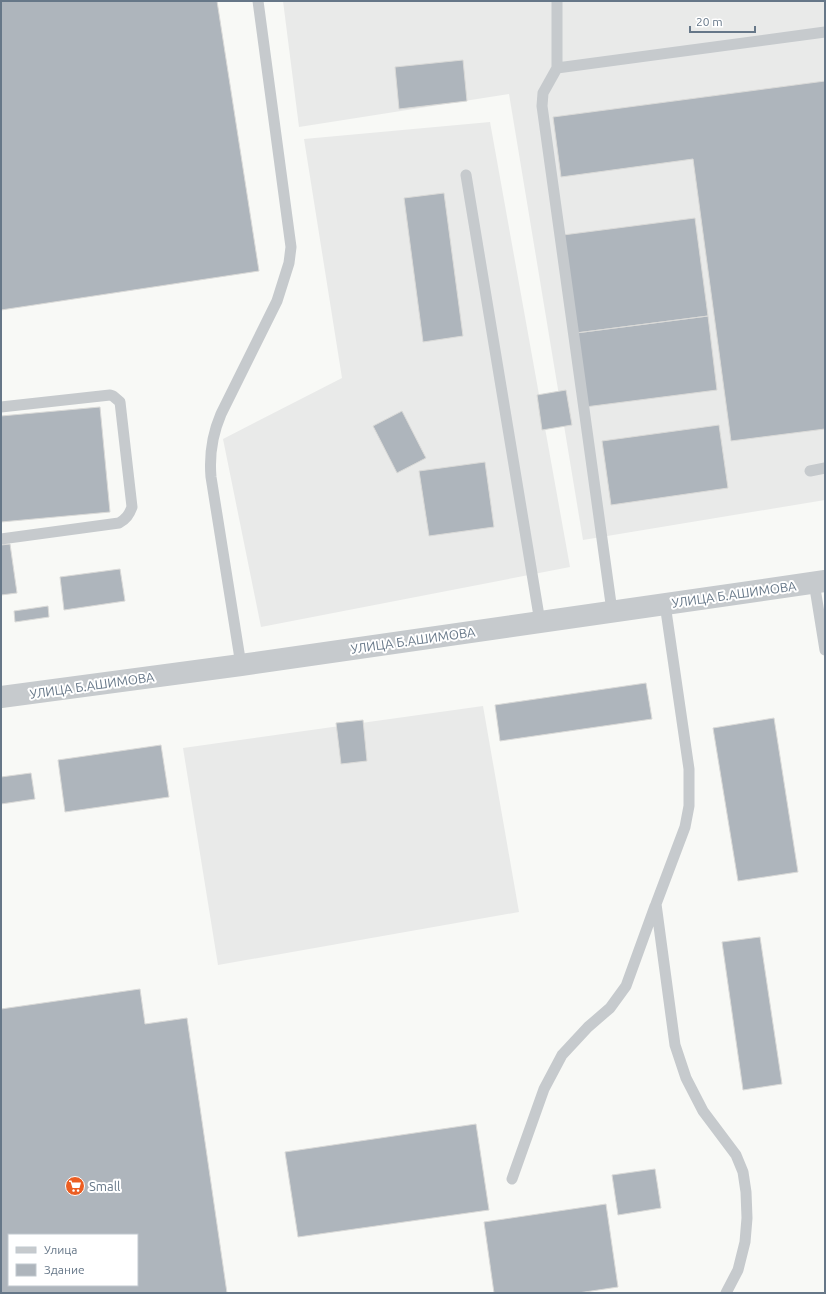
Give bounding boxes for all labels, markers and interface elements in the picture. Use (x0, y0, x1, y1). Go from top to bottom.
scale bar (690, 8, 755, 34)
text: 20 m (696, 15, 723, 28)
street label: УЛИЦА Б.АШИМОВА (671, 578, 798, 610)
street label: УЛИЦА Б.АШИМОВА (350, 624, 477, 656)
street label: УЛИЦА Б.АШИМОВА (29, 669, 156, 701)
supermarket icon: Small (64, 1175, 86, 1197)
place label: Small (89, 1179, 121, 1193)
legend (8, 1234, 138, 1286)
text: Улица (44, 1243, 77, 1256)
text: Здание (44, 1263, 85, 1276)

